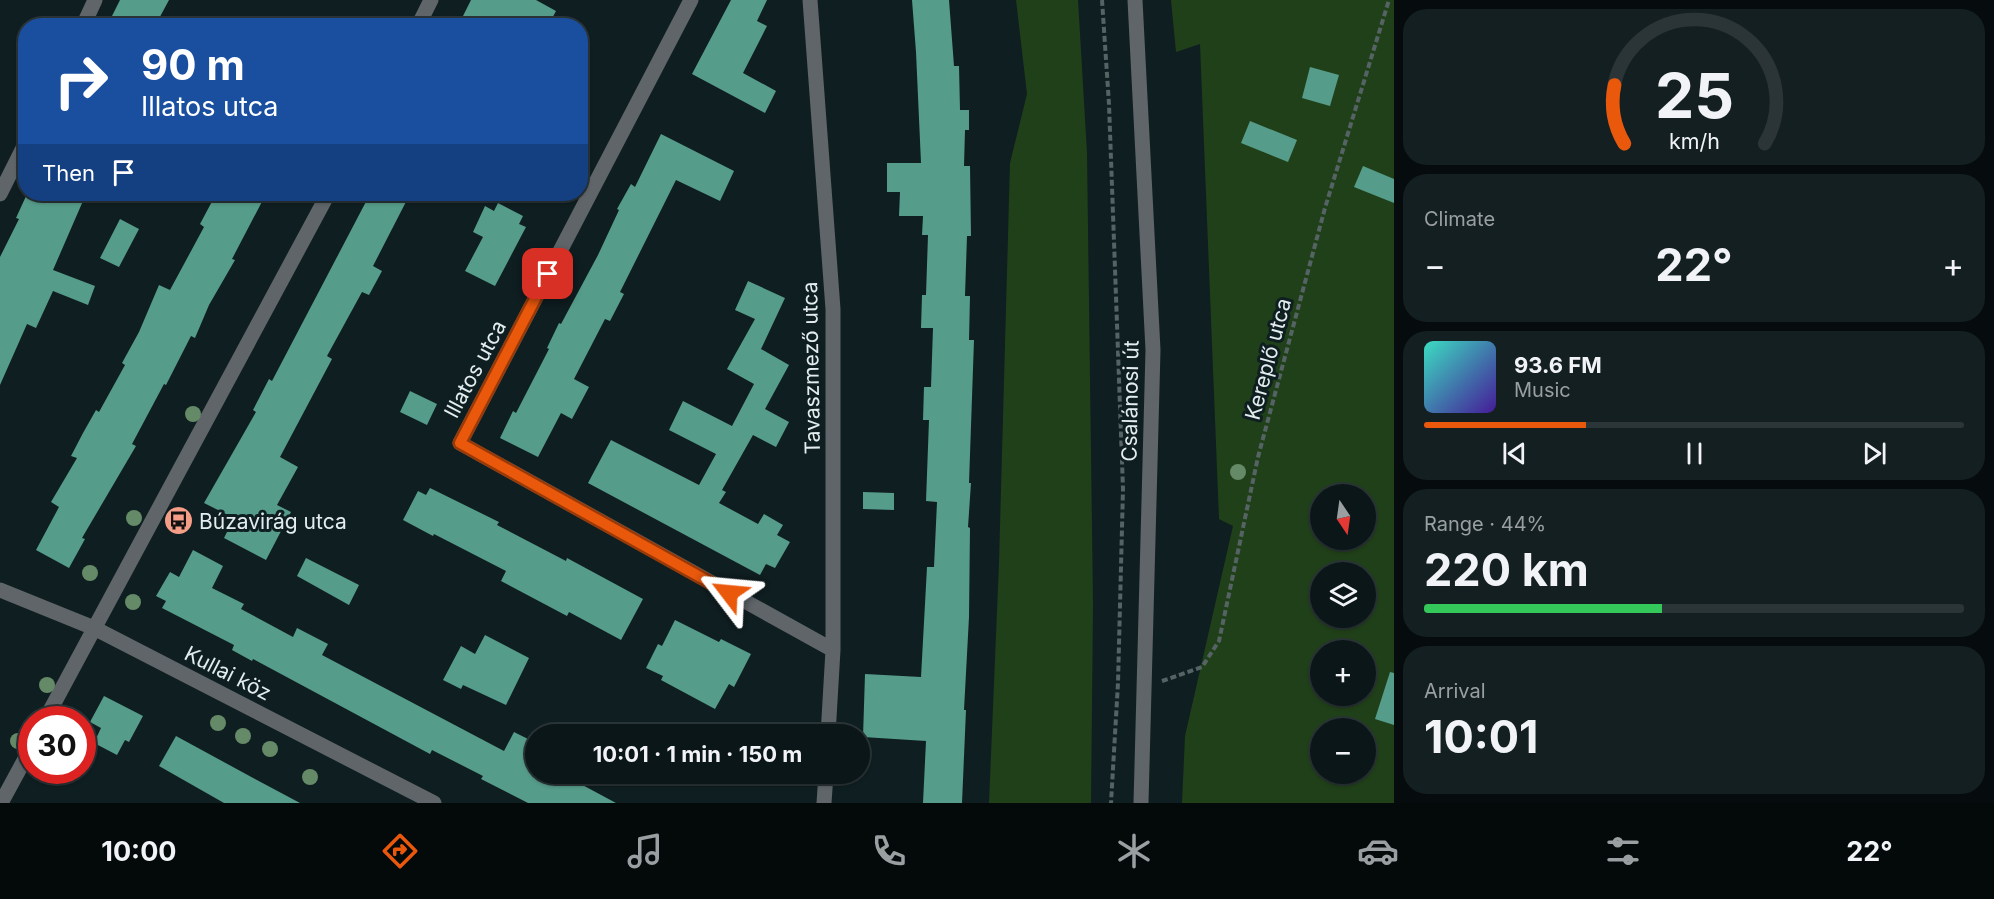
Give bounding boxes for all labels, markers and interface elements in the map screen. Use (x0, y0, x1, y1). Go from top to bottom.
text: 90 m (141, 39, 245, 90)
icon: right (42, 42, 120, 120)
text: 25 (1654, 58, 1734, 133)
text: Illatos utca (141, 90, 278, 123)
text: km/h (1669, 128, 1719, 154)
icon: arrive (107, 156, 140, 189)
text: Then (42, 160, 95, 186)
text: Climate (1424, 207, 1495, 231)
text: 22° (1655, 237, 1733, 292)
text: − (1424, 245, 1446, 285)
text: + (1942, 245, 1964, 285)
pin (522, 248, 573, 299)
icon: arrive (531, 257, 564, 290)
street label: Tavaszmező utca (797, 281, 825, 455)
street label: Kereplő utca (1240, 295, 1296, 423)
street label: Illatos utca (439, 316, 511, 422)
street label: Csalánosi út (1116, 340, 1144, 462)
text: 93.6 FM (1514, 352, 1602, 378)
text: Music (1514, 378, 1571, 402)
icon: previous (1498, 437, 1531, 470)
icon: pause (1678, 437, 1711, 470)
icon: next (1858, 437, 1891, 470)
north arrow (1310, 484, 1376, 550)
map controls (1310, 484, 1376, 784)
bus stop icon: Búzavirág utca (162, 505, 194, 537)
place label: Búzavirág utca (199, 509, 347, 534)
text: Range · 44% (1424, 512, 1546, 536)
text: 220 km (1424, 542, 1589, 597)
position arrow (697, 561, 761, 625)
button: layers (1310, 562, 1376, 628)
button: + (1310, 640, 1376, 706)
street label: Kullai köz (181, 641, 275, 705)
text: Arrival (1424, 679, 1486, 703)
speed limit sign: 30 (18, 706, 96, 784)
text: 10:01 (1424, 709, 1539, 764)
button: − (1310, 718, 1376, 784)
text: 10:01 · 1 min · 150 m (593, 741, 802, 767)
icon: directions (379, 830, 421, 872)
icon: music (624, 830, 666, 872)
icon: phone (868, 830, 910, 872)
icon: climate (1113, 830, 1155, 872)
icon: car (1357, 830, 1399, 872)
icon: filters (1602, 830, 1644, 872)
text: 10:00 (101, 835, 177, 868)
text: 22° (1846, 835, 1893, 868)

